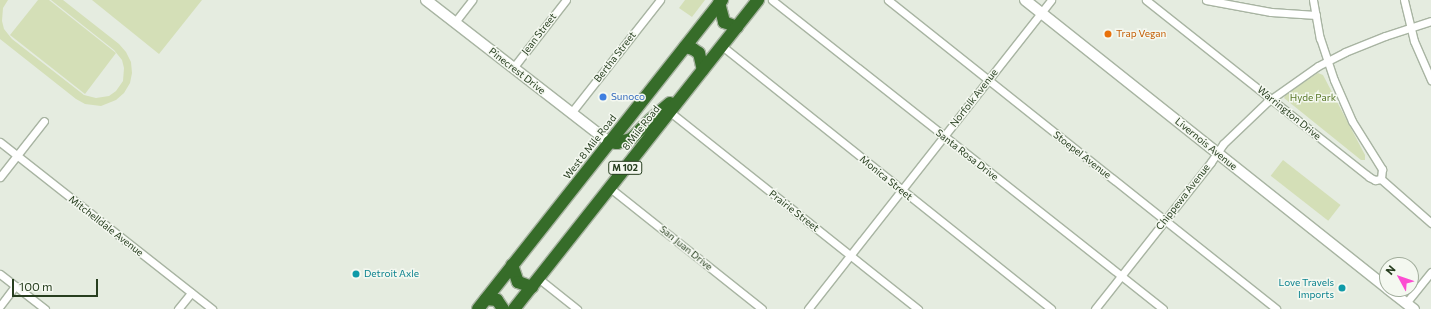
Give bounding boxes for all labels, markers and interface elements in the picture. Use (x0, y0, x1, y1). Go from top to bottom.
street label: Jean Street (519, 11, 559, 57)
place label: Trap Vegan (1116, 28, 1166, 40)
street label: Bertha Street (592, 29, 638, 85)
marker: Trap Vegan (1103, 29, 1113, 39)
street label: Pinecrest Drive (486, 45, 548, 97)
street label: Norfolk Avenue (948, 67, 1000, 129)
street label: Warrington Drive (1255, 84, 1323, 142)
place label: Sunoco (611, 91, 645, 103)
marker: Sunoco (598, 92, 608, 102)
park label: Hyde Park (1290, 92, 1336, 104)
street label: 8 Mile Road (620, 103, 662, 153)
street label: West 8 Mile Road (561, 112, 619, 182)
street label: Livernois Avenue (1172, 115, 1240, 173)
street label: Santa Rosa Drive (933, 127, 1001, 183)
street label: Stoepel Avenue (1051, 129, 1113, 181)
street label: Monica Street (857, 153, 915, 203)
road number: M 102 (608, 161, 642, 175)
street label: Chippewa Avenue (1153, 162, 1213, 232)
street label: Prairie Street (767, 188, 821, 234)
street label: Mitchelldale Avenue (66, 193, 146, 259)
street label: San Juan Drive (657, 223, 715, 273)
north arrow (1379, 257, 1419, 297)
text: N (1383, 262, 1398, 277)
place label: Detroit Axle (364, 268, 419, 280)
marker: Detroit Axle (351, 269, 361, 279)
scale bar (14, 271, 100, 297)
place label: Love Travels Imports (1278, 276, 1334, 300)
text: 100 m (19, 279, 53, 293)
marker: Love Travels Imports (1337, 283, 1347, 293)

